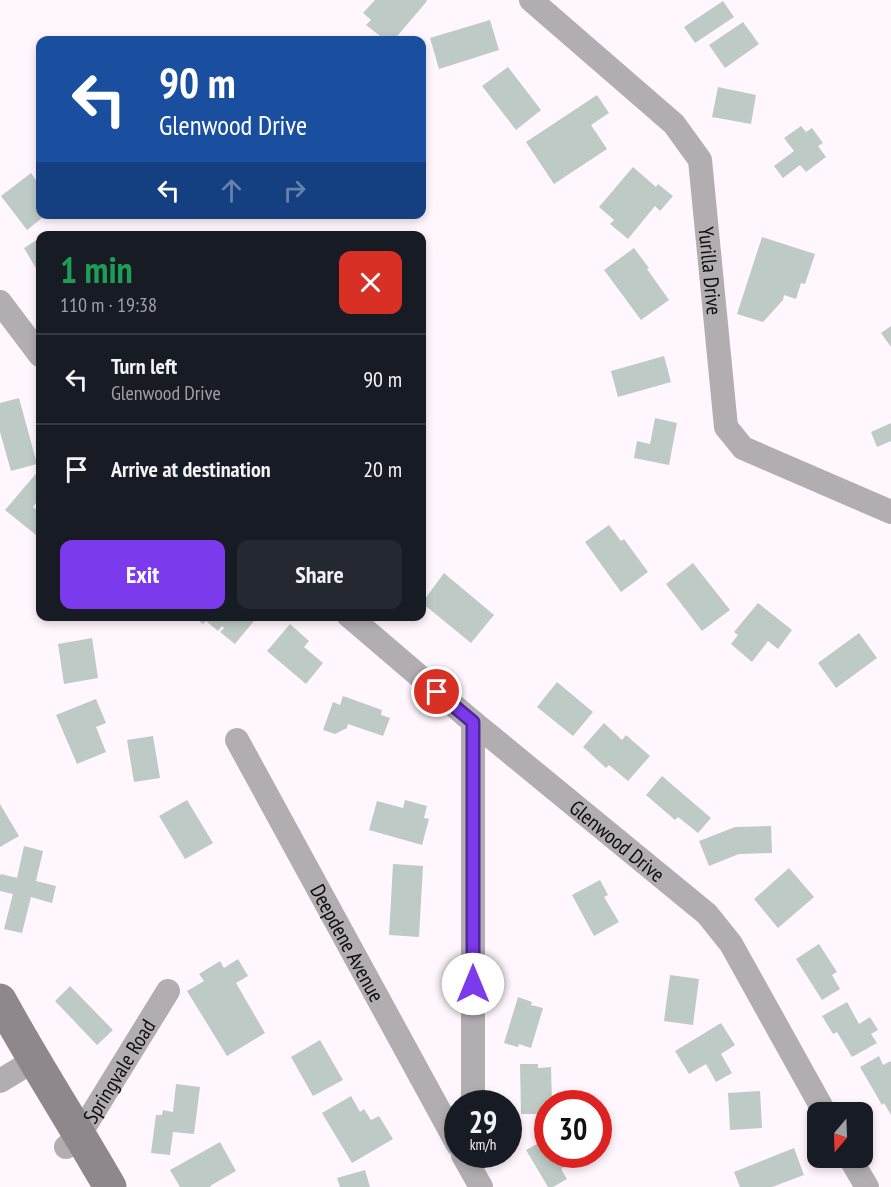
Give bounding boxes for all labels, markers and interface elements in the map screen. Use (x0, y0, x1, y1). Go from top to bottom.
text: 90 m (159, 55, 236, 110)
icon: left (60, 60, 138, 138)
text: Glenwood Drive (159, 108, 307, 142)
icon: left (152, 174, 185, 207)
icon: ahead (215, 174, 248, 207)
icon: right (278, 174, 311, 207)
street label: Yurilla Drive (693, 225, 729, 316)
text: 1 min (60, 246, 133, 293)
button: close (339, 251, 402, 314)
text: 110 m · 19:38 (60, 292, 157, 318)
text: Turn left (111, 352, 177, 380)
icon: left (60, 363, 93, 396)
text: 90 m (363, 365, 402, 393)
text: Glenwood Drive (111, 380, 221, 406)
icon: arrive (60, 453, 93, 486)
text: Arrive at destination (111, 455, 271, 483)
text: 20 m (363, 455, 402, 483)
button: Exit (60, 540, 225, 609)
button: Share (237, 540, 402, 609)
pin (411, 666, 462, 717)
icon: arrive (420, 675, 453, 708)
street label: Glenwood Drive (564, 794, 671, 888)
street label: Deepdene Avenue (305, 879, 391, 1006)
position arrow (441, 952, 505, 1016)
street label: Springvale Road (77, 1014, 161, 1128)
speed limit sign: 30 (534, 1090, 612, 1168)
text: 29 (469, 1102, 497, 1141)
north arrow (807, 1102, 873, 1168)
map controls (807, 1102, 873, 1168)
text: km/h (470, 1135, 496, 1154)

